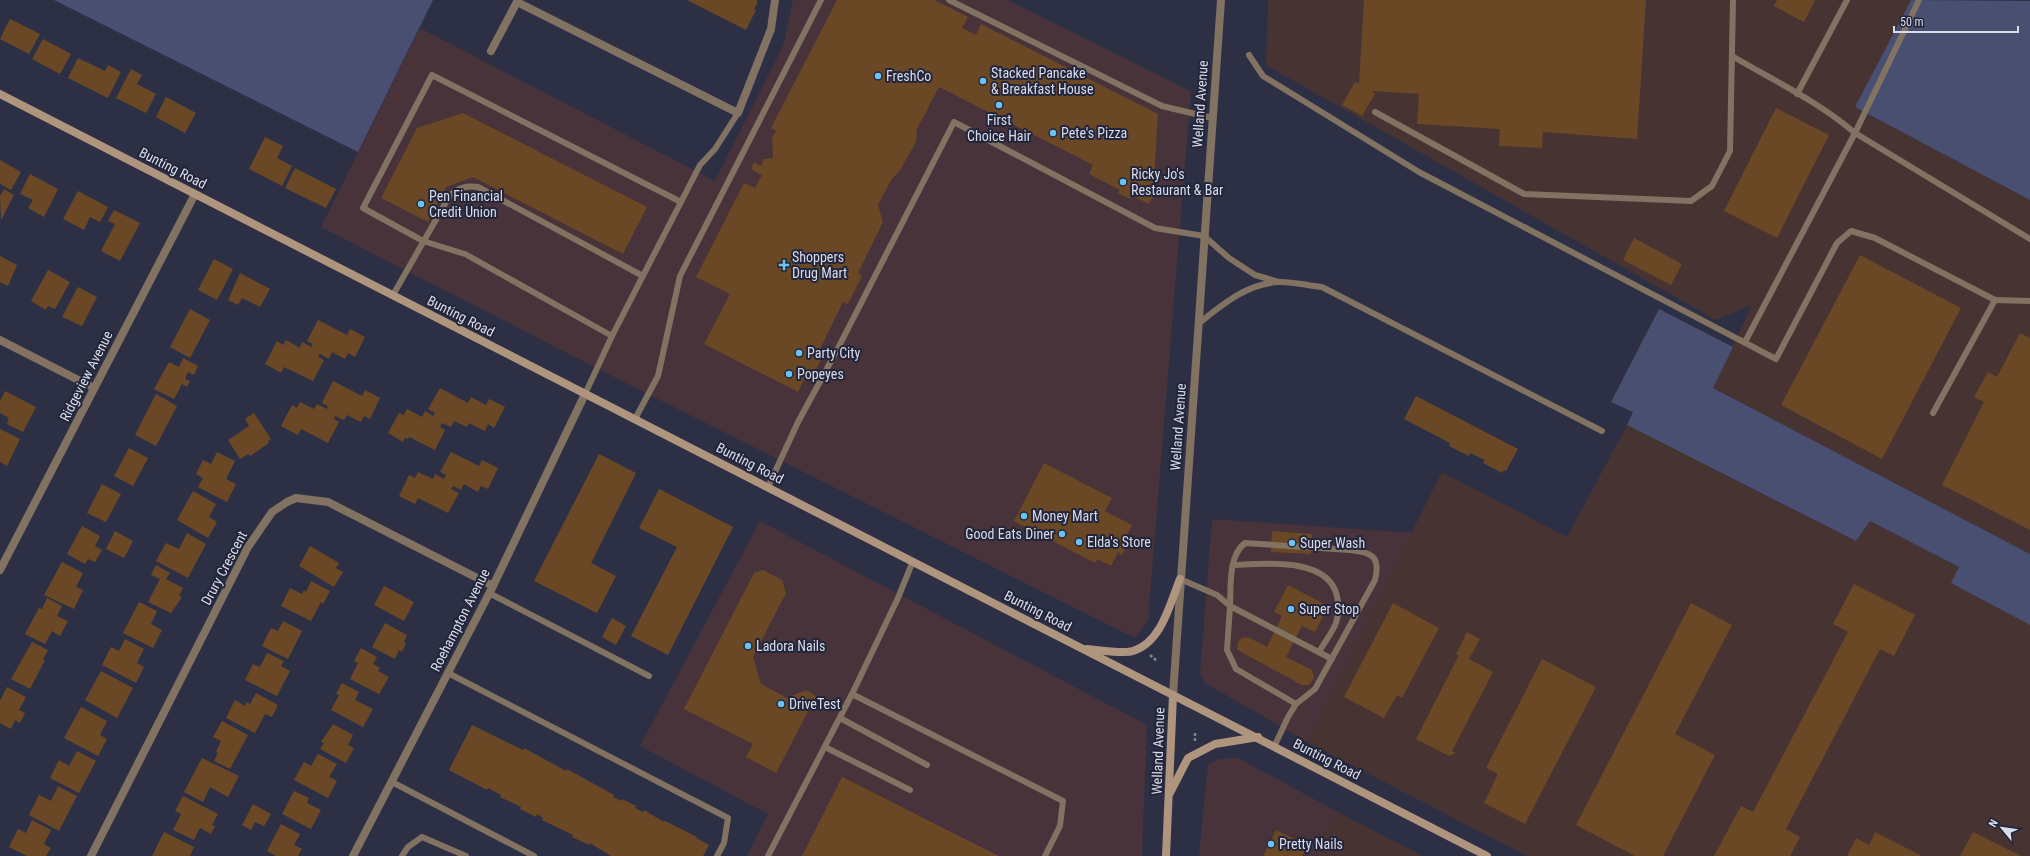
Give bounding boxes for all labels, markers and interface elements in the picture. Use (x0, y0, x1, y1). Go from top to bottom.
scale bar (1894, 8, 2018, 34)
text: 50 m (1900, 15, 1924, 29)
street label: Welland Avenue (1189, 59, 1211, 148)
place label: Stacked Pancake & Breakfast House (991, 65, 1094, 97)
place label: FreshCo (886, 68, 931, 84)
marker: FreshCo (873, 71, 883, 81)
marker: Stacked Pancake & Breakfast House (978, 76, 988, 86)
marker: First Choice Hair (994, 100, 1004, 110)
place label: First Choice Hair (967, 112, 1031, 144)
place label: Pete's Pizza (1061, 125, 1127, 141)
marker: Pete's Pizza (1048, 128, 1058, 138)
street label: Bunting Road (137, 144, 209, 192)
place label: Ricky Jo's Restaurant & Bar (1131, 166, 1223, 198)
marker: Ricky Jo's Restaurant & Bar (1118, 177, 1128, 187)
place label: Pen Financial Credit Union (429, 188, 503, 220)
marker: Pen Financial Credit Union (416, 199, 426, 209)
place label: Shoppers Drug Mart (792, 249, 847, 281)
marker: Shoppers Drug Mart (779, 260, 789, 270)
street label: Bunting Road (425, 292, 497, 340)
street label: Ridgeview Avenue (56, 328, 116, 424)
place label: Party City (807, 345, 860, 361)
marker: Party City (794, 348, 804, 358)
place label: Popeyes (797, 366, 844, 382)
marker: Popeyes (784, 369, 794, 379)
street label: Welland Avenue (1167, 382, 1189, 471)
street label: Bunting Road (714, 439, 786, 487)
place label: Money Mart (1032, 508, 1098, 524)
marker: Money Mart (1019, 511, 1029, 521)
place label: Good Eats Diner (965, 526, 1054, 542)
street label: Drury Crescent (198, 528, 250, 608)
marker: Good Eats Diner (1057, 529, 1067, 539)
place label: Elda's Store (1087, 534, 1151, 550)
place label: Super Wash (1300, 535, 1365, 551)
marker: Elda's Store (1074, 537, 1084, 547)
marker: Super Wash (1287, 538, 1297, 548)
street label: Roehampton Avenue (427, 566, 493, 674)
street label: Bunting Road (1002, 587, 1074, 635)
place label: Super Stop (1299, 601, 1359, 617)
marker: Super Stop (1286, 604, 1296, 614)
place label: Ladora Nails (756, 638, 825, 654)
marker: Ladora Nails (743, 641, 753, 651)
place label: DriveTest (789, 696, 841, 712)
marker: DriveTest (776, 699, 786, 709)
street label: Welland Avenue (1148, 707, 1168, 795)
street label: Bunting Road (1291, 735, 1363, 783)
north arrow (1982, 808, 2022, 848)
text: N (1986, 817, 2001, 829)
place label: Pretty Nails (1279, 836, 1343, 852)
marker: Pretty Nails (1266, 839, 1276, 849)

